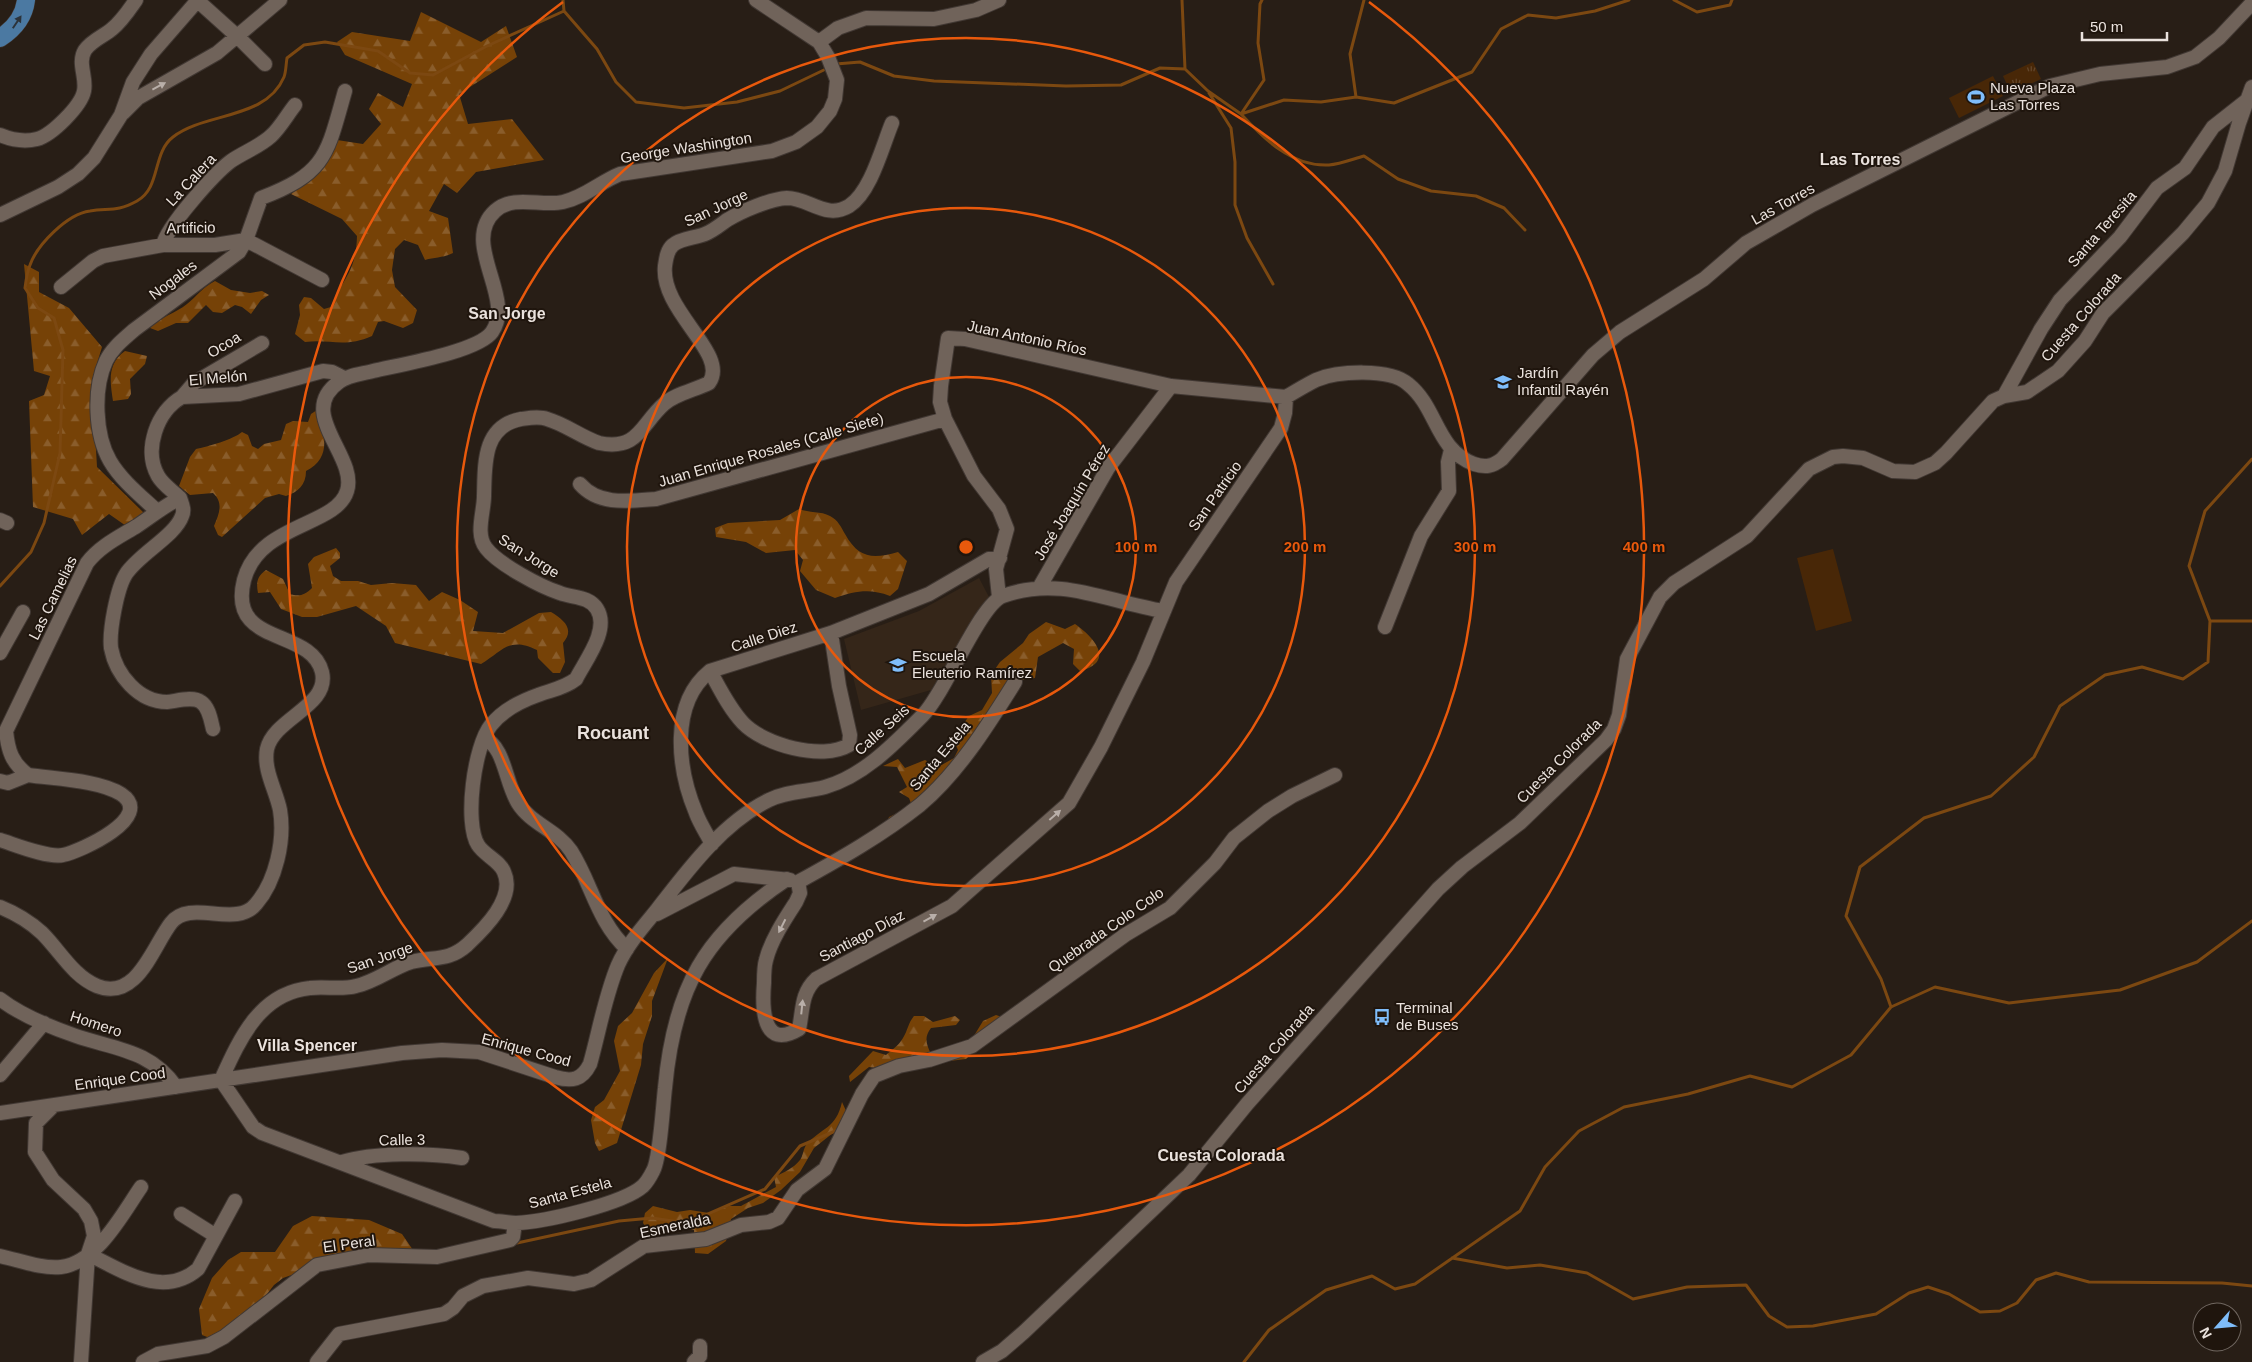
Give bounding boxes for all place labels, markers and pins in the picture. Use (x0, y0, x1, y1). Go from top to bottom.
place label: Nueva Plaza Las Torres (1990, 79, 2076, 113)
sports icon: Nueva Plaza Las Torres (1966, 87, 1986, 107)
place label: Jardín Infantil Rayén (1517, 364, 1609, 398)
school or university icon: Jardín Infantil Rayén (1493, 372, 1513, 392)
centre of rings (957, 538, 975, 556)
place label: Escuela Eleuterio Ramírez (912, 647, 1032, 681)
school or university icon: Escuela Eleuterio Ramírez (888, 655, 908, 675)
place label: Terminal de Buses (1396, 999, 1459, 1033)
bus stop icon: Terminal de Buses (1372, 1007, 1392, 1027)

